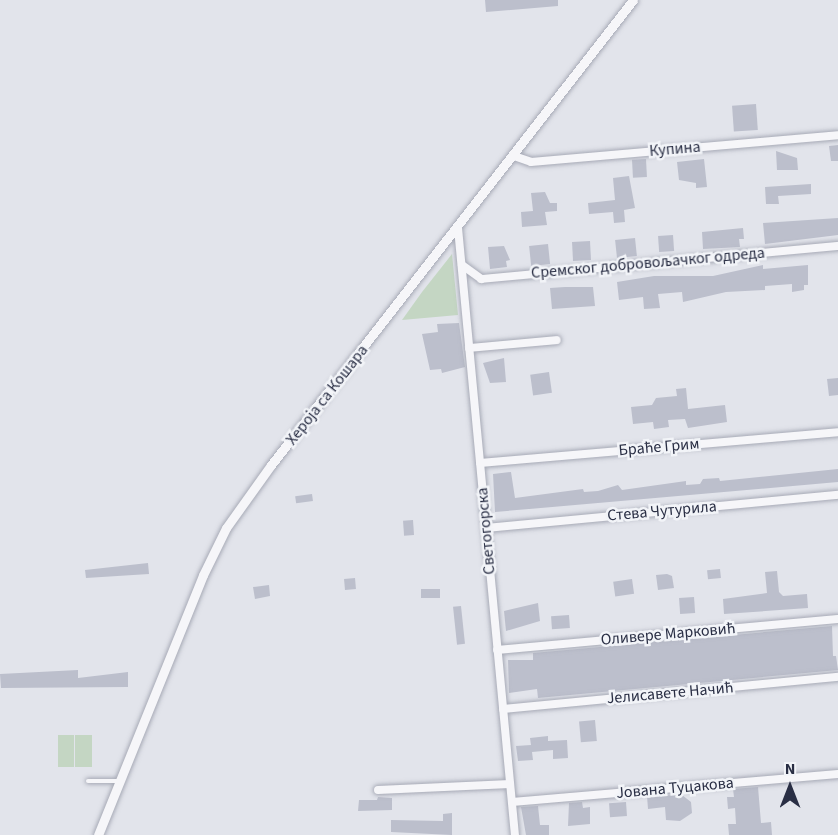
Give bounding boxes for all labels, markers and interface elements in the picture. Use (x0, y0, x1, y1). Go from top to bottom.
street label: Купина (649, 137, 701, 161)
street label: Сремског добровољачког одреда (530, 243, 766, 283)
street label: Хероја са Кошара (282, 341, 372, 449)
street label: Браће Грим (618, 434, 700, 460)
street label: Светогорска (473, 487, 499, 575)
street label: Стева Чутурила (607, 497, 717, 525)
street label: Оливере Марковић (600, 619, 736, 649)
street label: Јелисавете Начић (606, 678, 734, 708)
north arrow (760, 757, 820, 817)
text: N (785, 758, 795, 780)
street label: Јована Туцакова (615, 773, 735, 803)

